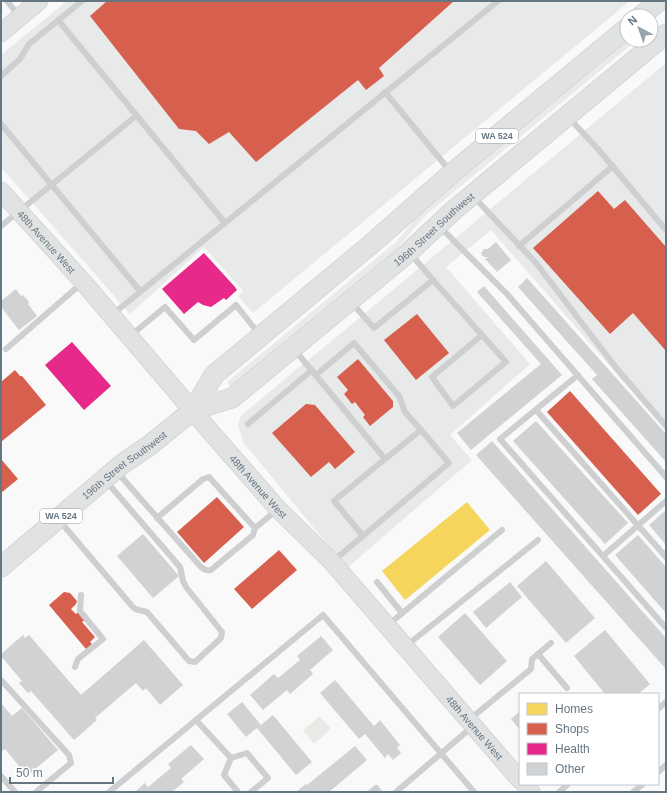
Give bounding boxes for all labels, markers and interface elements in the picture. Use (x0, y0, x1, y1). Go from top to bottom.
north arrow (619, 8, 659, 48)
text: N (626, 13, 639, 28)
road number: WA 524 (476, 129, 518, 143)
street label: 196th Street Southwest (392, 191, 476, 268)
street label: 48th Avenue West (15, 208, 77, 276)
street label: 196th Street Southwest (80, 429, 169, 502)
street label: 48th Avenue West (227, 453, 289, 521)
road number: WA 524 (40, 509, 82, 523)
legend (519, 693, 659, 785)
street label: 48th Avenue West (444, 694, 505, 762)
text: Homes (555, 702, 593, 716)
text: Shops (555, 722, 589, 736)
text: Health (555, 742, 590, 756)
scale bar (10, 759, 113, 785)
text: Other (555, 762, 585, 776)
text: 50 m (16, 766, 43, 780)

